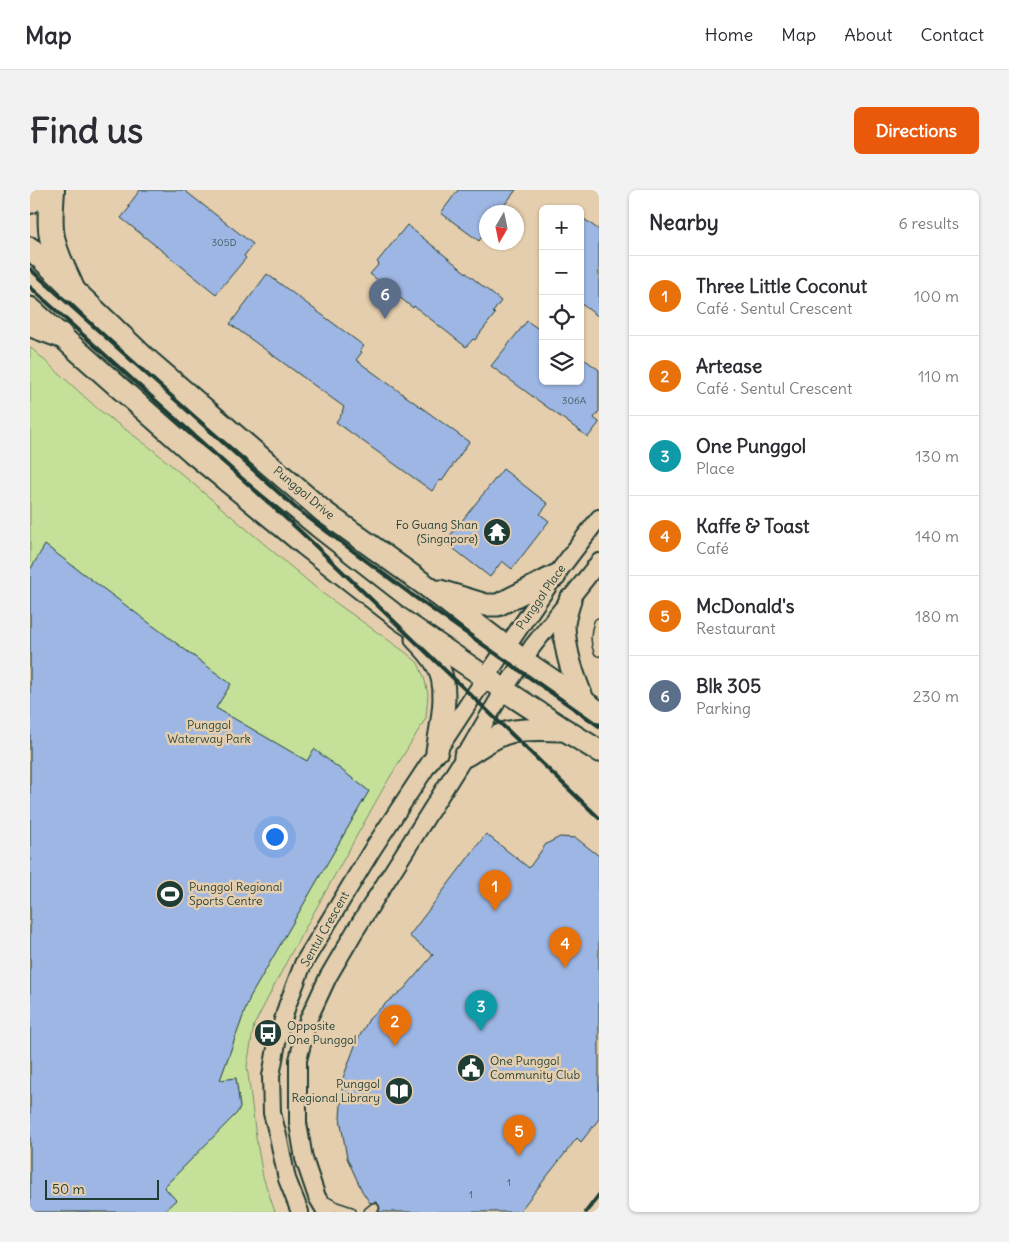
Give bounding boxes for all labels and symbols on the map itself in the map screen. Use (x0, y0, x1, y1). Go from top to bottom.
north arrow (479, 205, 524, 250)
house number: 305D (211, 236, 237, 249)
pin: 6 (369, 278, 401, 319)
house number: 306A (562, 394, 587, 407)
street label: Punggol Drive (271, 463, 338, 523)
place label: Fo Guang Shan (Singapore) (396, 517, 478, 546)
temple icon: Fo Guang Shan (Singapore) (482, 517, 512, 547)
street label: Punggol Place (513, 561, 569, 632)
park label: Punggol Waterway Park (167, 717, 251, 746)
your location (262, 824, 288, 850)
pin: 1 (479, 870, 511, 911)
sports icon: Punggol Regional Sports Centre (155, 879, 185, 909)
place label: Punggol Regional Sports Centre (189, 879, 282, 908)
street label: Sentul Crescent (297, 889, 352, 969)
pin: 4 (549, 927, 581, 968)
pin: 3 (465, 990, 497, 1031)
pin: 2 (379, 1005, 411, 1046)
bus stop icon: Opposite One Punggol (253, 1018, 283, 1048)
place label: Opposite One Punggol (287, 1018, 357, 1047)
public building icon: One Punggol Community Club (456, 1053, 486, 1083)
place label: One Punggol Community Club (490, 1053, 580, 1082)
place label: Punggol Regional Library (292, 1076, 380, 1105)
library icon: Punggol Regional Library (384, 1076, 414, 1106)
pin: 5 (503, 1115, 535, 1156)
house number: 1 (507, 1176, 511, 1189)
scale bar (45, 1177, 159, 1200)
house number: 1 (469, 1188, 473, 1201)

